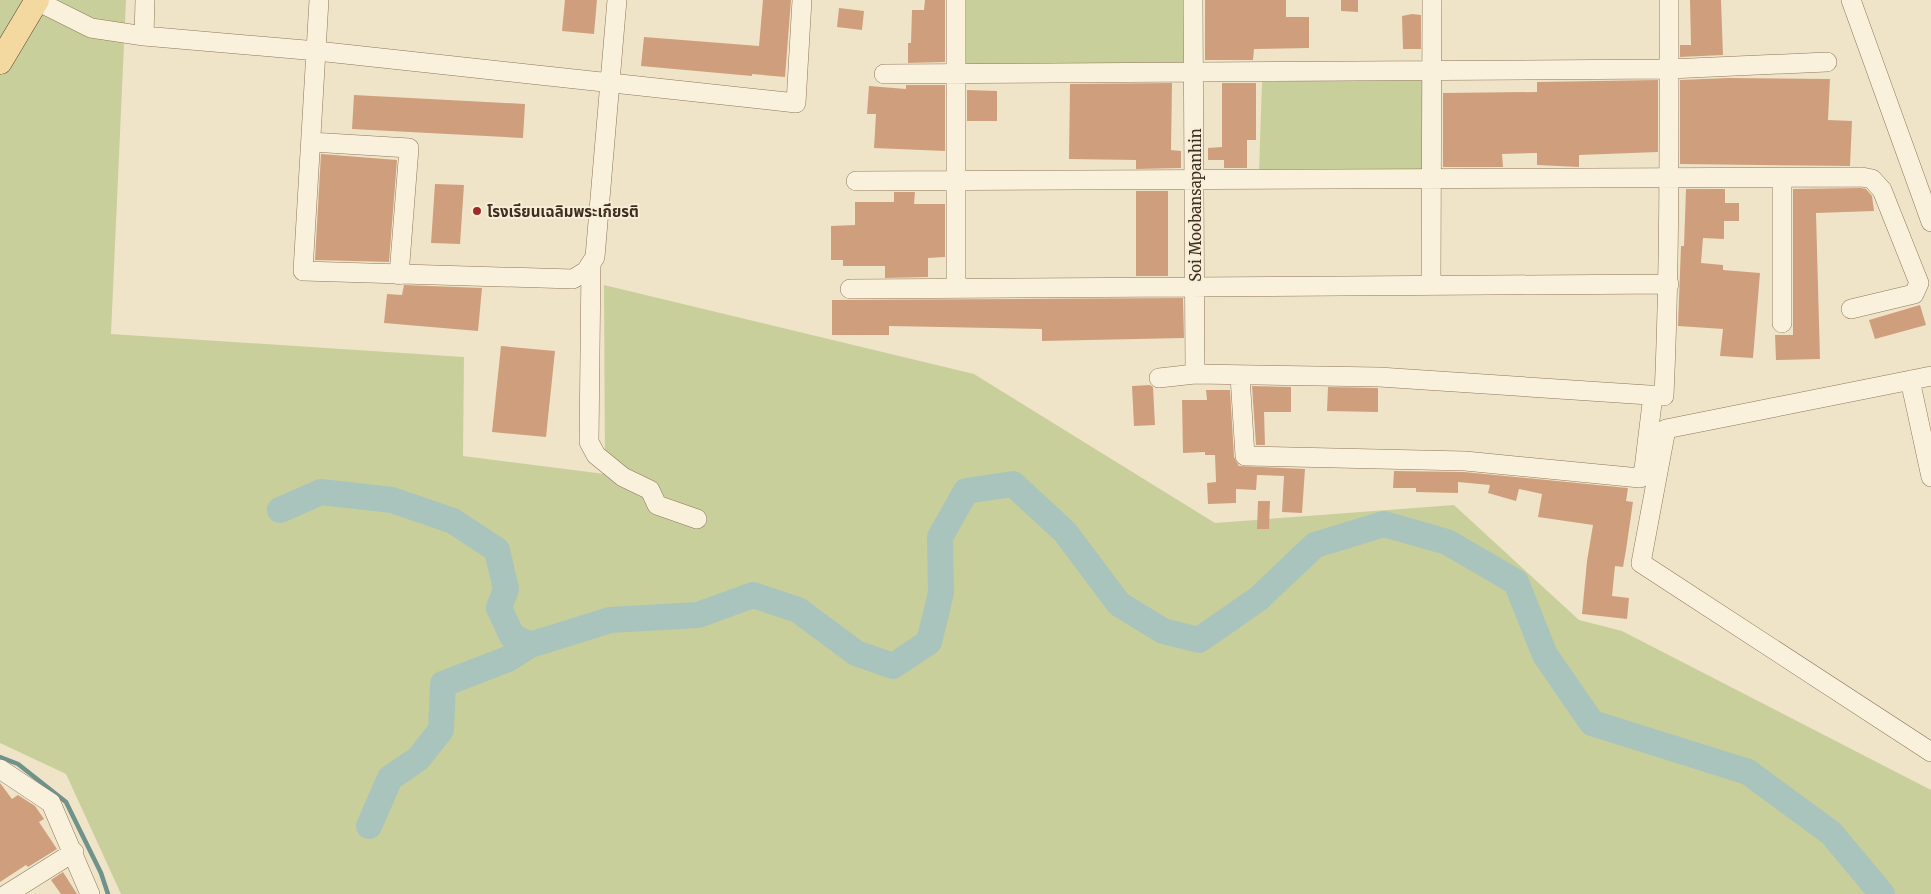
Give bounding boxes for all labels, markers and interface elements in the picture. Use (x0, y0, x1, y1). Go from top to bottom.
street label: Soi Moobansapanhin (1186, 128, 1205, 282)
place label: โรงเรียนเฉลิมพระเกียรติ (487, 202, 639, 221)
marker: โรงเรียนเฉลิมพระเกียรติ (471, 205, 483, 217)

